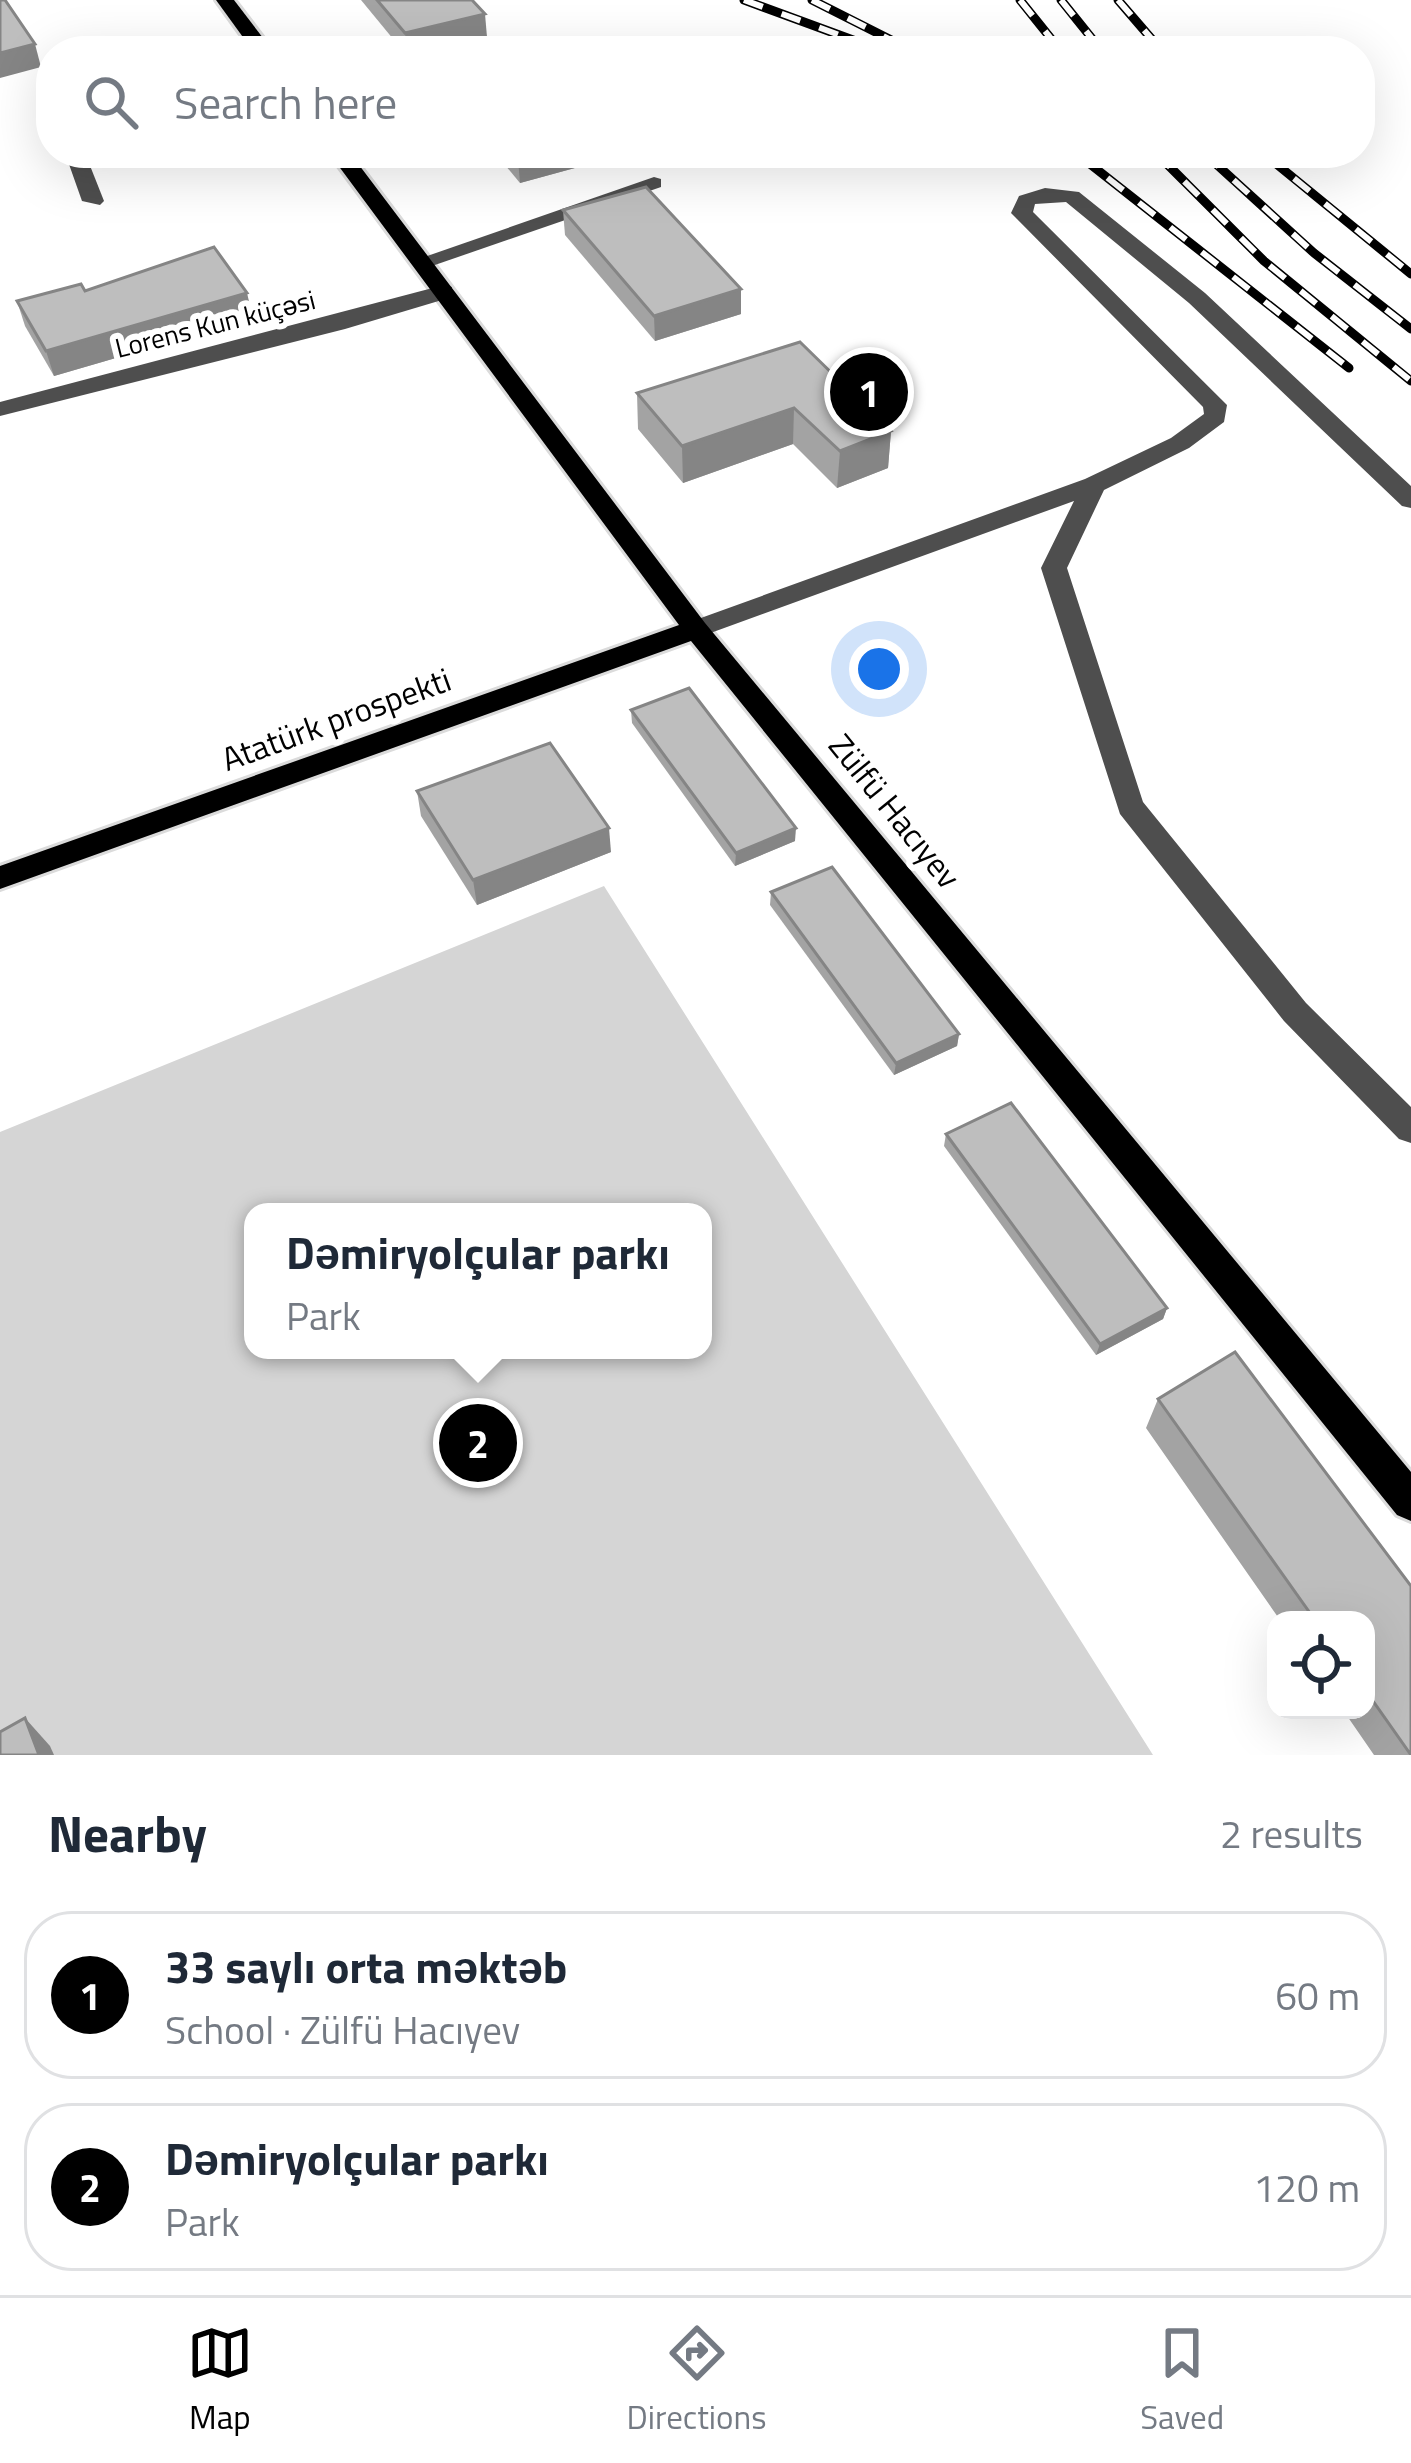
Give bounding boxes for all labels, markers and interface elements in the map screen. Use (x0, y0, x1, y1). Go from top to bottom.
search box (36, 36, 1375, 168)
text: Search here (174, 68, 397, 136)
icon: search (78, 69, 144, 135)
street label: Lorens Kun küçəsi (111, 278, 319, 368)
pin: 1 (830, 347, 908, 437)
your location (849, 639, 909, 699)
street label: Atatürk prospekti (214, 654, 458, 784)
street label: Zülfü Hacıyev (817, 723, 973, 899)
popup (244, 1203, 712, 1359)
text: Dəmiryolçular parkı (286, 1218, 670, 1286)
text: Park (286, 1286, 361, 1345)
pin: 2 (439, 1398, 517, 1488)
map controls (1267, 1611, 1375, 1719)
button: locate (1267, 1611, 1375, 1719)
text: Nearby (48, 1794, 207, 1872)
text: 2 results (1220, 1804, 1363, 1863)
text: 33 saylı orta məktəb (165, 1932, 567, 2000)
text: 1 (79, 1966, 101, 2025)
text: 60 m (1275, 1966, 1360, 2025)
text: School · Zülfü Hacıyev (165, 2000, 520, 2059)
text: Dəmiryolçular parkı (165, 2124, 549, 2192)
text: 2 (79, 2158, 101, 2217)
text: 120 m (1253, 2158, 1360, 2217)
text: Park (165, 2192, 240, 2251)
tab: Map (187, 2320, 253, 2442)
tab: Directions (627, 2320, 766, 2442)
tab: Saved (1140, 2320, 1224, 2442)

